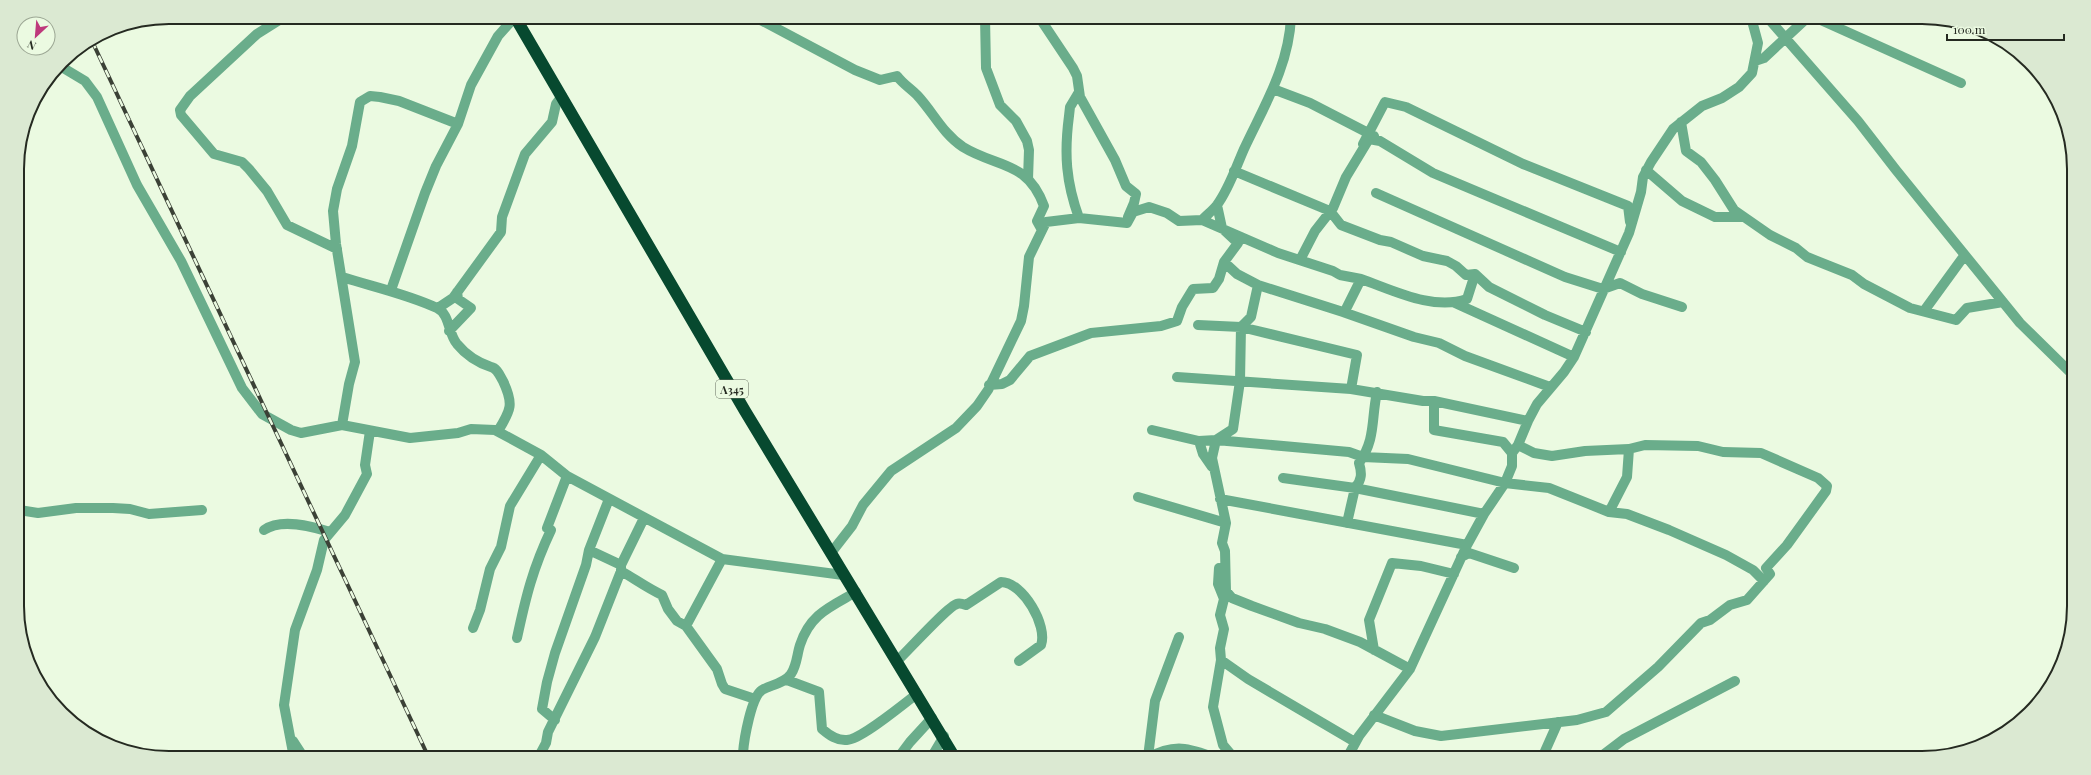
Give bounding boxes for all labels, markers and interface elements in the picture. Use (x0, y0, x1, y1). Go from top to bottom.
north arrow (16, 16, 56, 56)
scale bar (1947, 16, 2064, 42)
text: 100 m (1953, 21, 1986, 37)
text: N (24, 37, 38, 54)
road number: A345 (716, 380, 748, 398)

